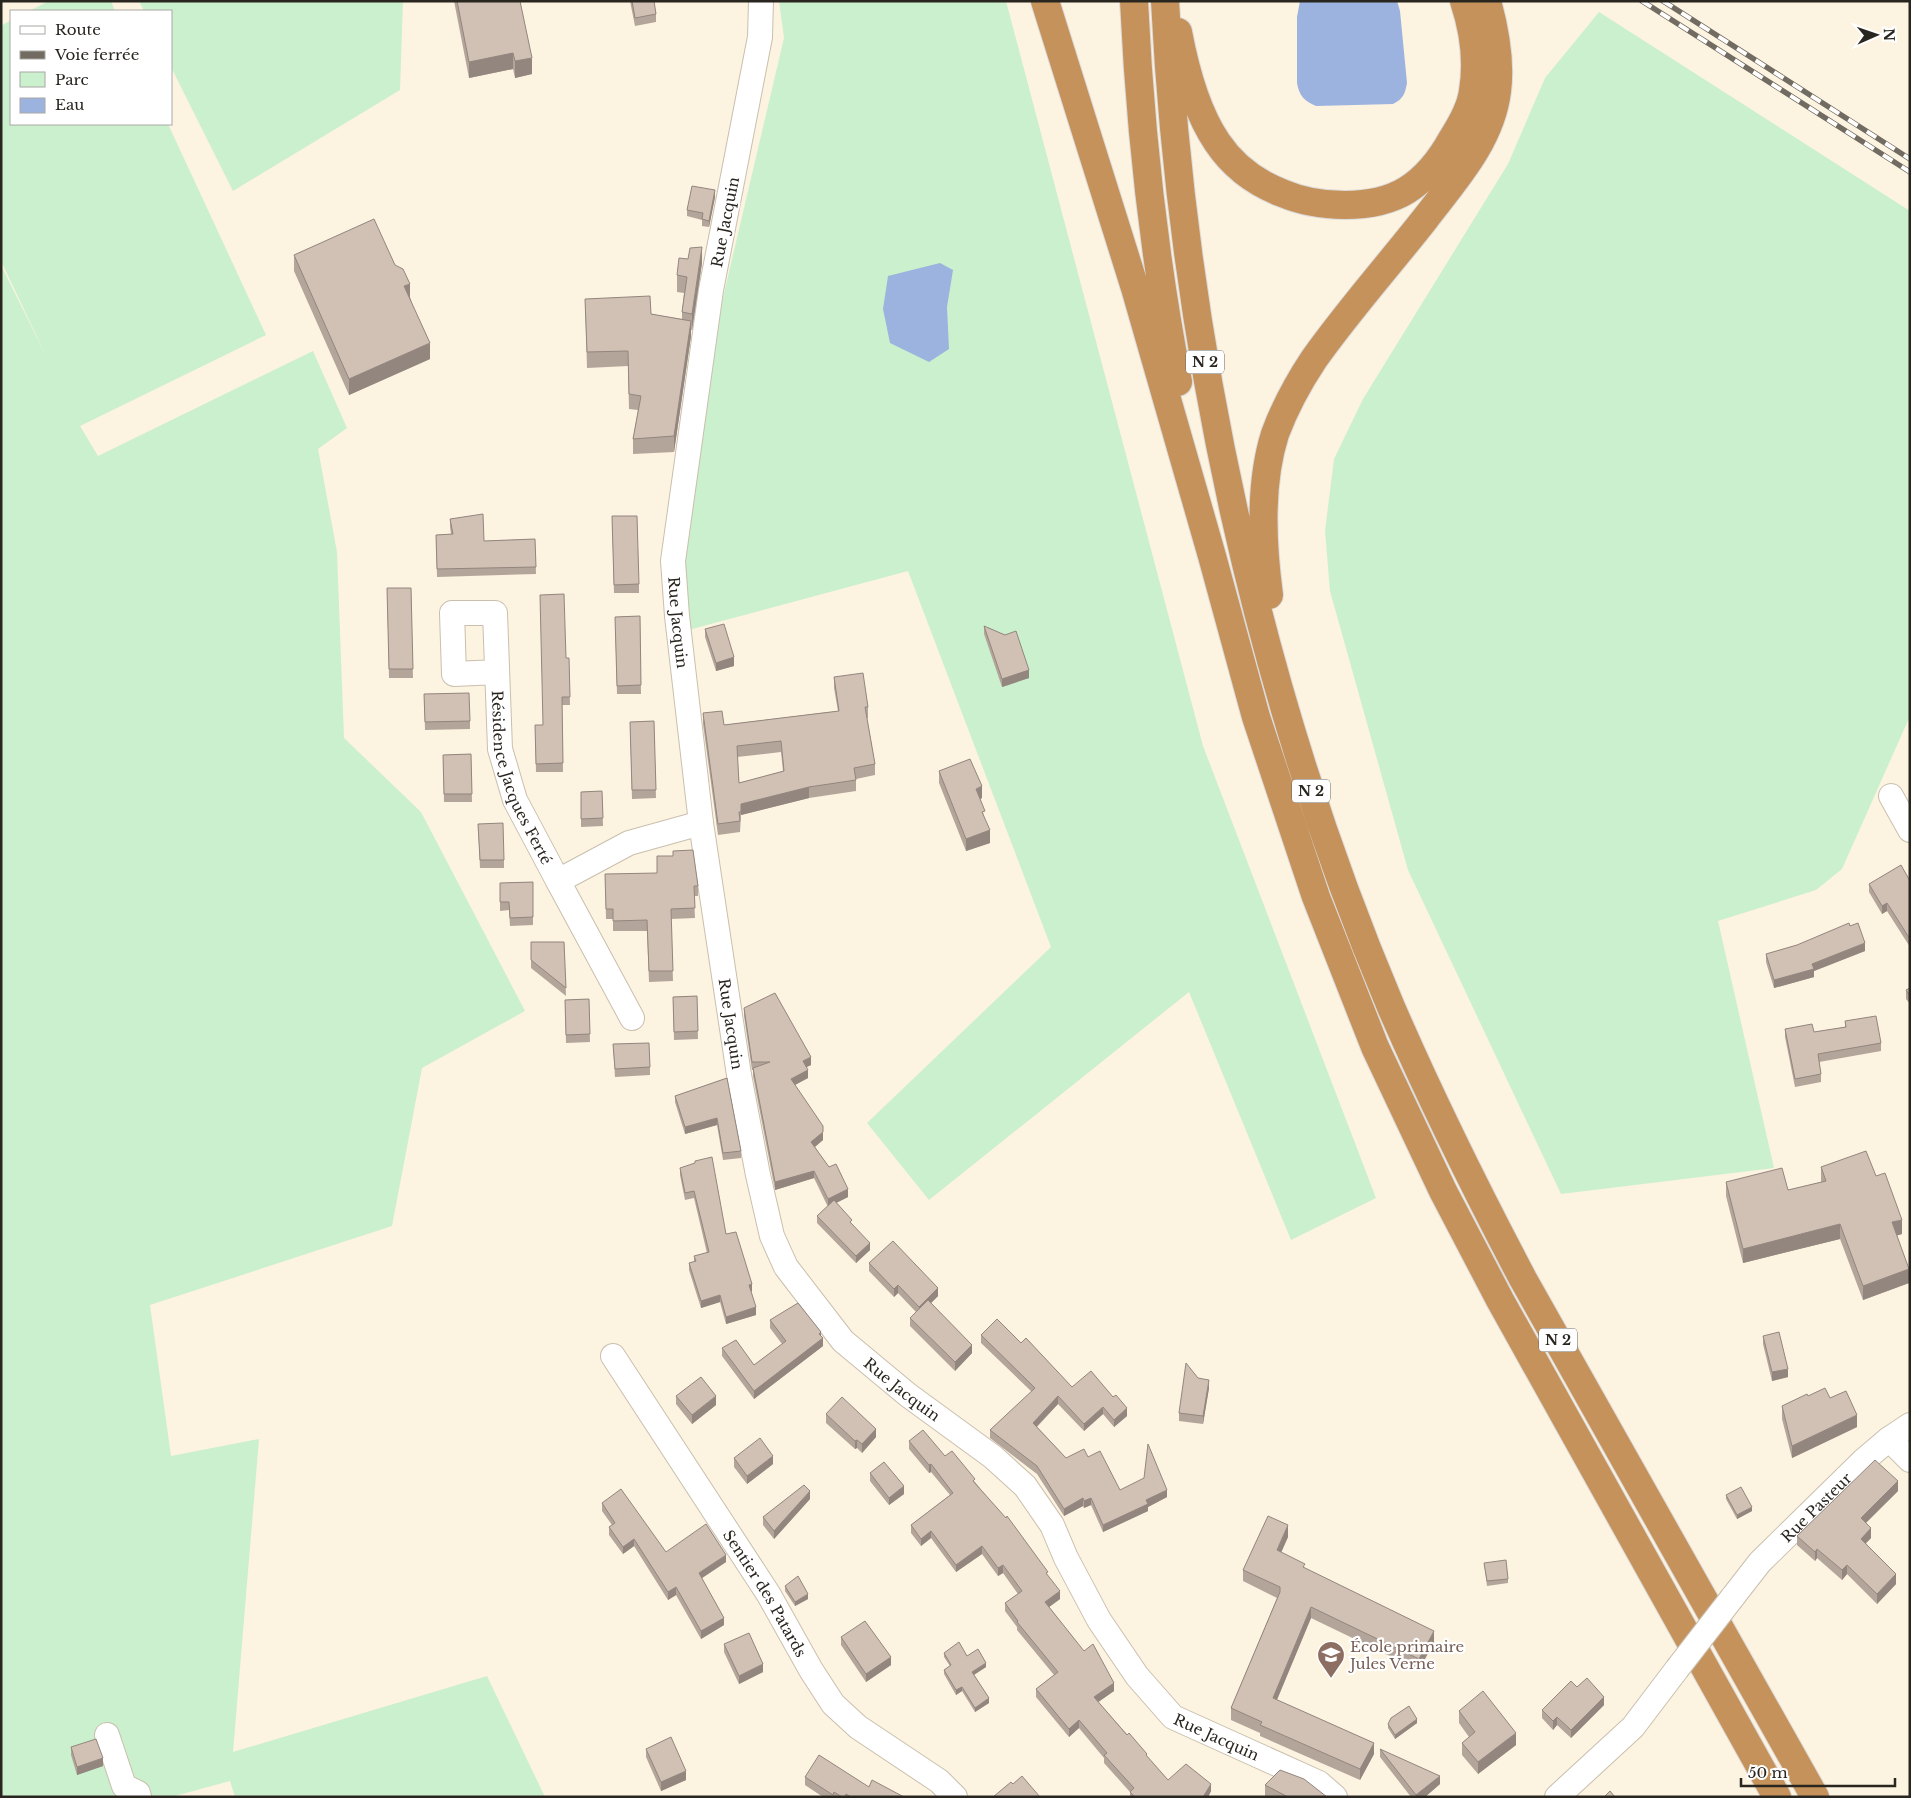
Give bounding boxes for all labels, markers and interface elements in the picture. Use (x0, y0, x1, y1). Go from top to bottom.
legend (10, 10, 172, 125)
north arrow (1851, 10, 1901, 60)
text: Route (55, 20, 101, 39)
text: N (1880, 28, 1898, 41)
text: Voie ferrée (54, 45, 139, 64)
text: Parc (55, 70, 88, 89)
text: Eau (55, 95, 84, 114)
street label: Rue Jacquin (707, 175, 743, 269)
road number: N 2 (1186, 351, 1224, 374)
street label: Rue Jacquin (665, 576, 692, 669)
street label: Résidence Jacques Ferté (488, 690, 557, 867)
road number: N 2 (1292, 779, 1330, 802)
street label: Rue Jacquin (715, 977, 748, 1071)
road number: N 2 (1539, 1328, 1577, 1352)
street label: Rue Jacquin (860, 1353, 944, 1425)
street label: Rue Pasteur (1777, 1468, 1856, 1546)
street label: Sentier des Patards (719, 1526, 811, 1660)
place label: École primaire Jules Verne (1348, 1637, 1464, 1673)
school or university icon: École primaire Jules Verne (1316, 1640, 1346, 1679)
street label: Rue Jacquin (1171, 1709, 1262, 1764)
scale bar (1741, 1756, 1895, 1788)
text: 50 m (1748, 1763, 1788, 1782)

